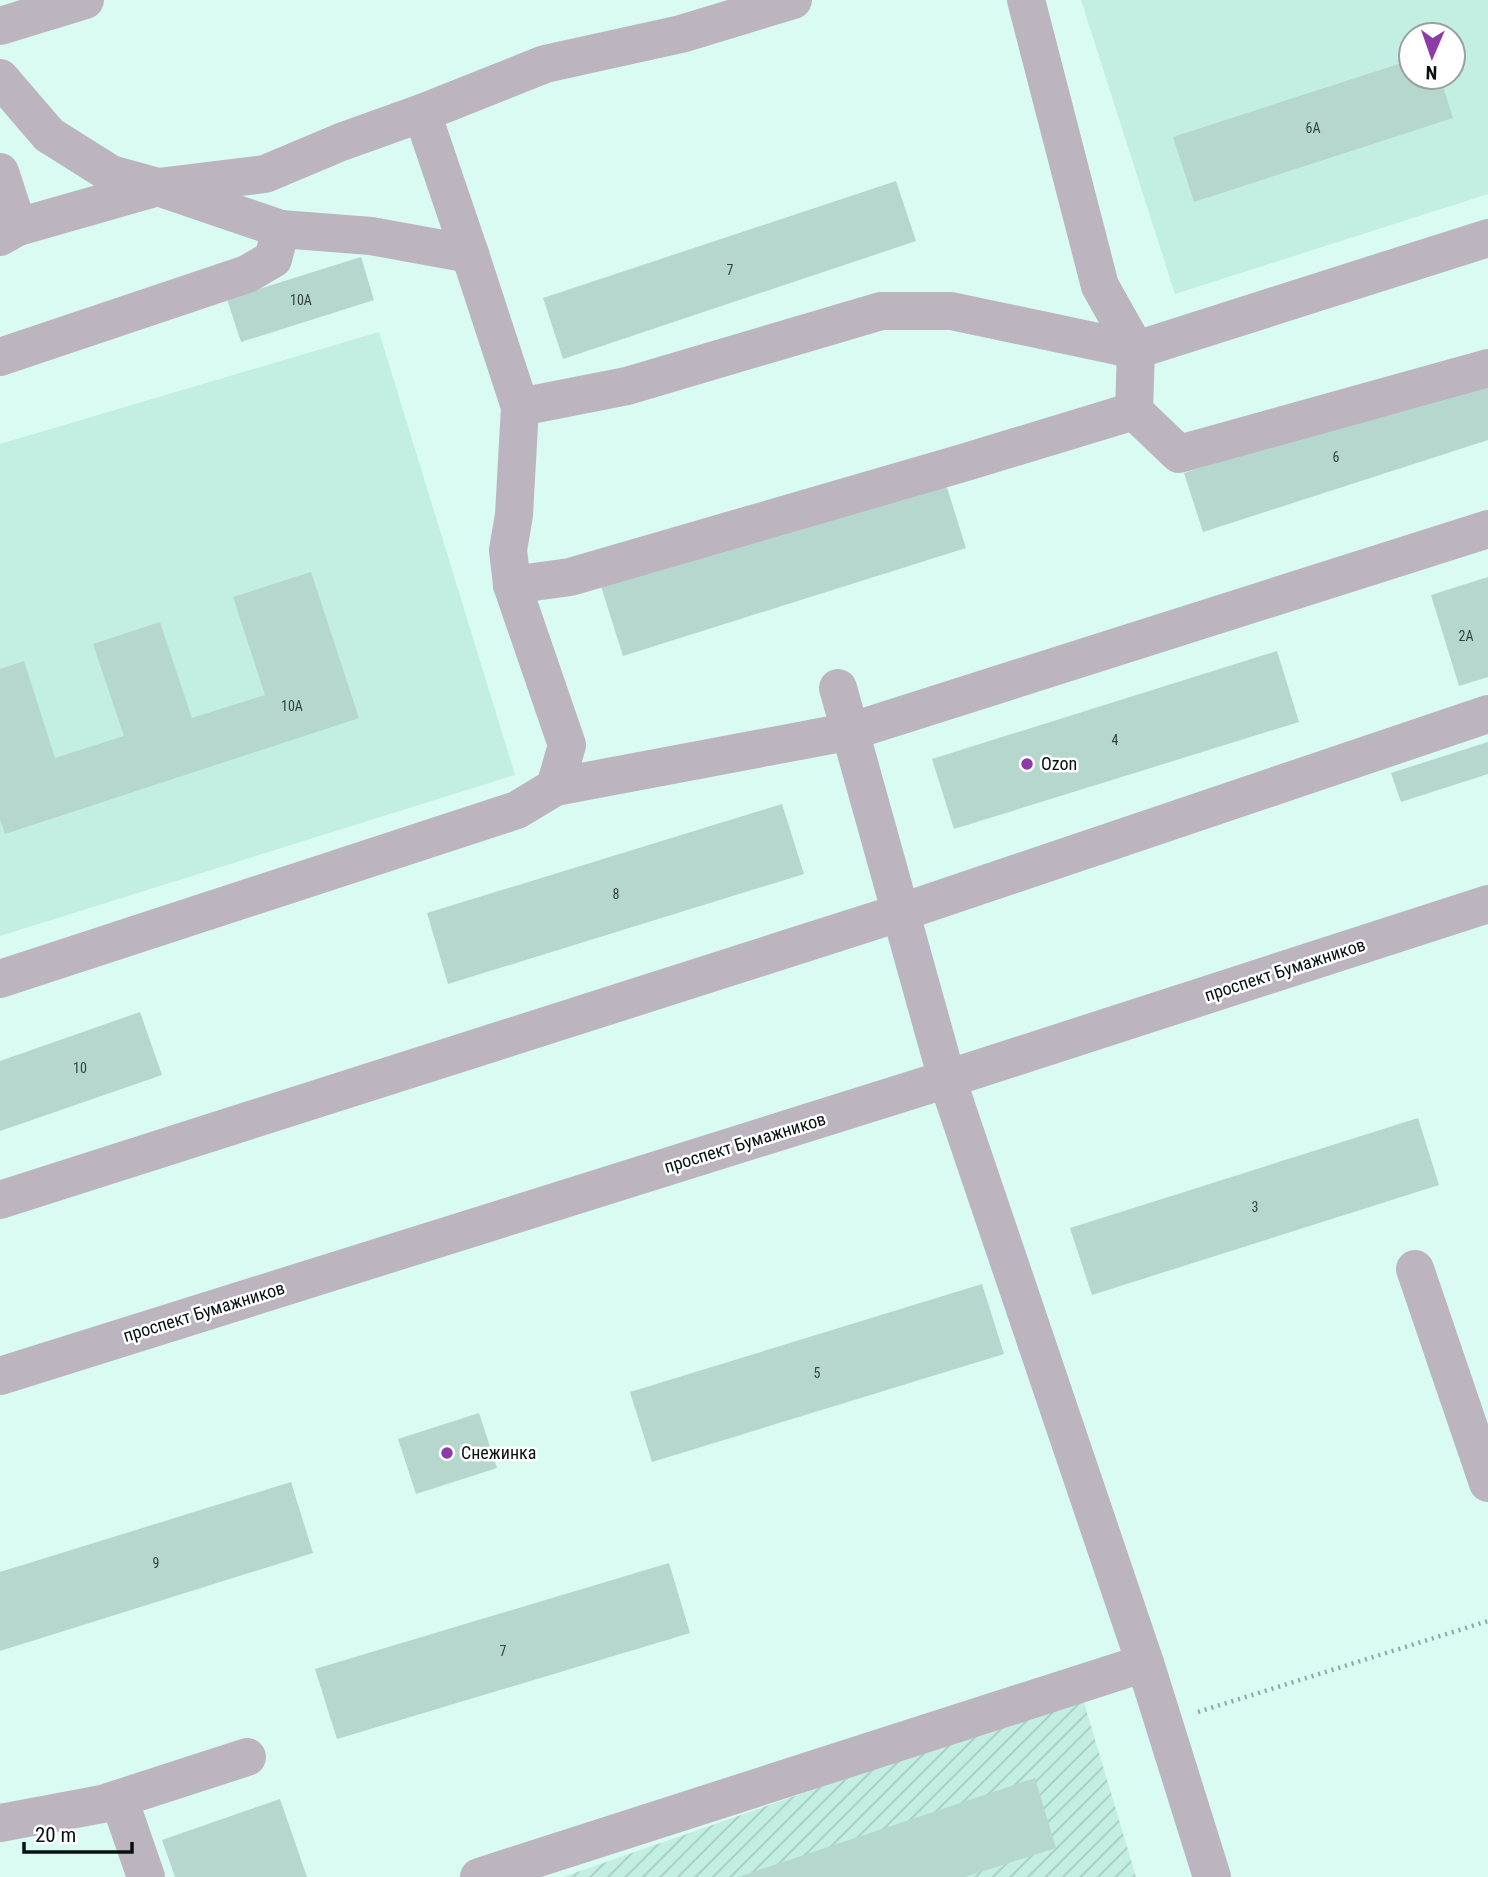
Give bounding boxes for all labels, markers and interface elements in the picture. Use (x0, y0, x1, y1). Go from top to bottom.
north arrow (1397, 21, 1467, 91)
text: N (1425, 61, 1438, 84)
house number: 6А (1306, 120, 1320, 136)
house number: 7 (727, 262, 734, 278)
house number: 10А (290, 292, 312, 308)
house number: 6 (1333, 449, 1340, 465)
house number: 2А (1459, 628, 1473, 644)
house number: 10А (281, 698, 303, 714)
house number: 4 (1112, 732, 1119, 748)
place label: Ozon (1041, 753, 1077, 774)
marker: Ozon (1019, 756, 1035, 772)
house number: 8 (613, 886, 620, 902)
street label: проспект Бумажников (1202, 934, 1368, 1005)
house number: 10 (73, 1060, 87, 1076)
street label: проспект Бумажников (662, 1108, 828, 1177)
house number: 3 (1252, 1199, 1258, 1215)
street label: проспект Бумажников (121, 1277, 287, 1346)
house number: 5 (814, 1365, 821, 1381)
place label: Снежинка (461, 1442, 536, 1463)
marker: Снежинка (439, 1445, 455, 1461)
house number: 9 (153, 1555, 159, 1571)
house number: 7 (500, 1643, 507, 1659)
scale bar (24, 1811, 133, 1855)
text: 20 m (35, 1823, 76, 1847)

